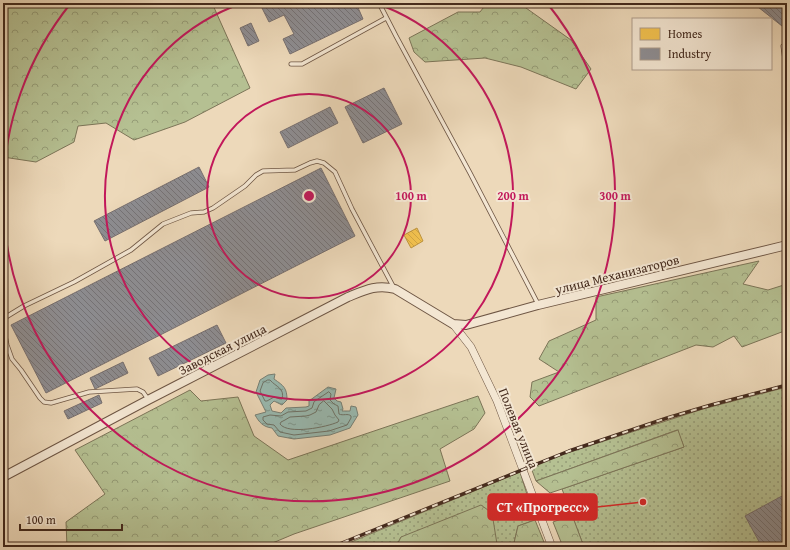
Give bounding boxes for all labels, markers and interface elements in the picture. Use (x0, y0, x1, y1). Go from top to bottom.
legend (632, 18, 772, 70)
text: Homes (668, 25, 703, 42)
text: Industry (668, 45, 711, 62)
text: 100 m (395, 187, 428, 204)
text: 200 m (497, 187, 530, 204)
text: 300 m (599, 187, 632, 204)
centre of rings (302, 189, 316, 203)
street label: улица Механизаторов (552, 250, 681, 299)
street label: Заводская улица (175, 319, 270, 380)
street label: Полевая улица (494, 385, 544, 472)
callout: СТ «Прогресс» (488, 494, 597, 520)
text: СТ «Прогресс» (497, 497, 589, 517)
scale bar (20, 506, 122, 532)
text: 100 m (26, 511, 56, 528)

